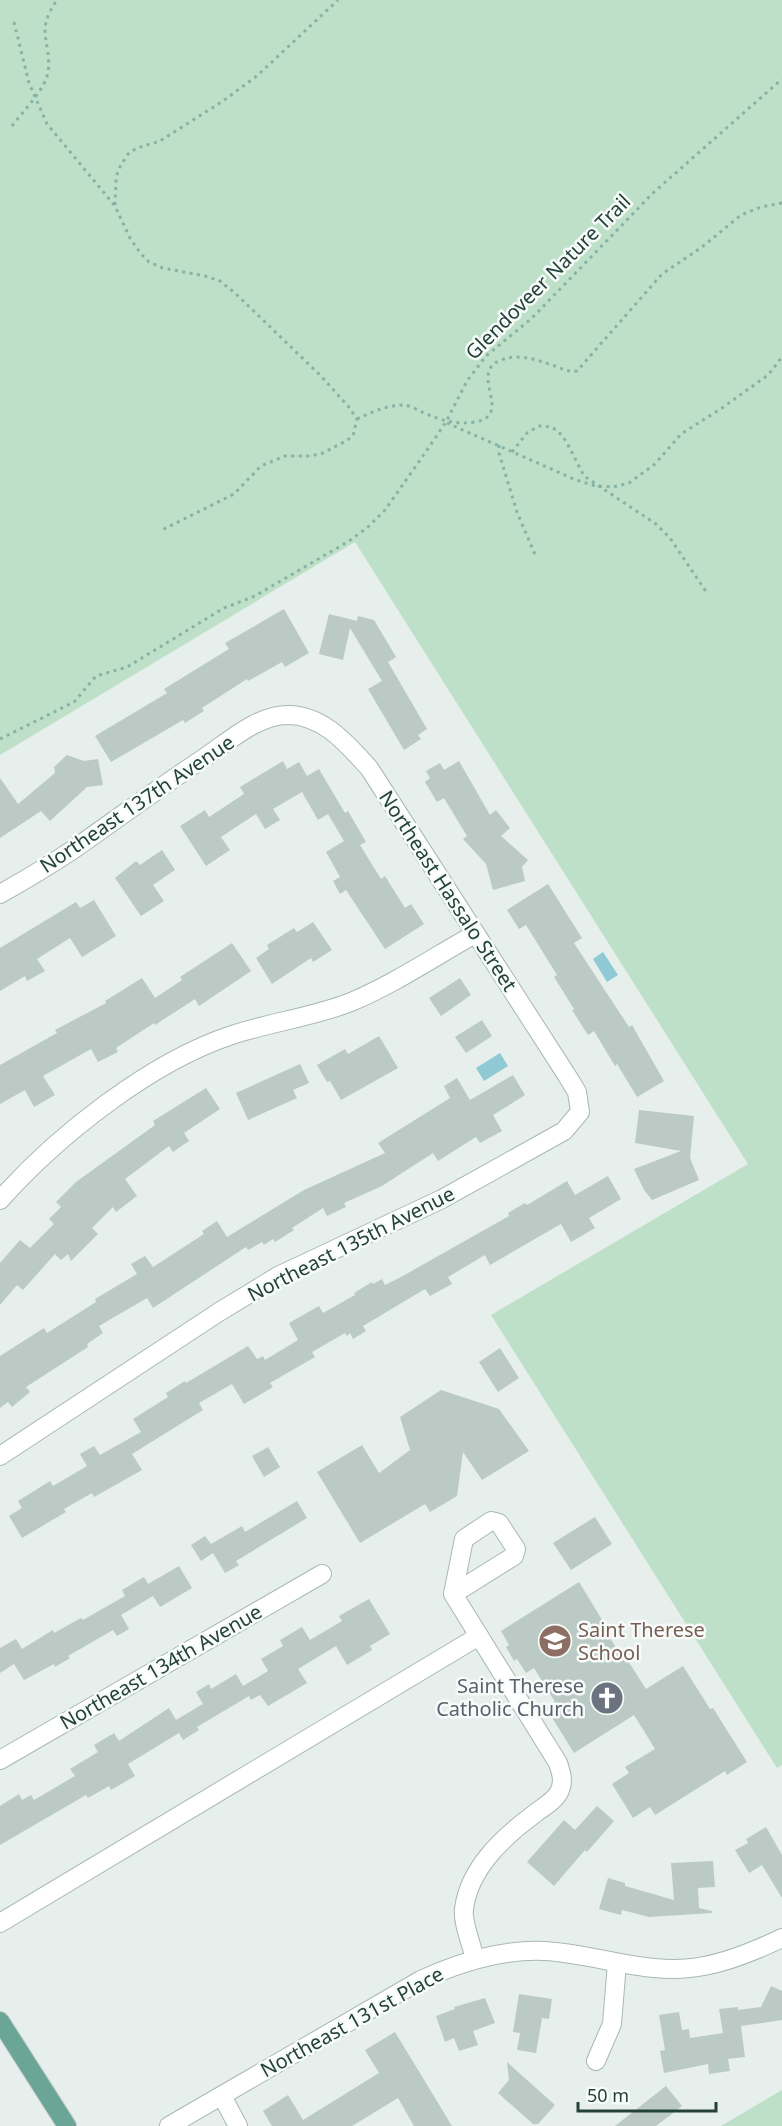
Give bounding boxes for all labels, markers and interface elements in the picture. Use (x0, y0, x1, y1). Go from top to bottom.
street label: Glendoveer Nature Trail (459, 188, 636, 365)
street label: Northeast 137th Avenue (34, 728, 239, 879)
street label: Northeast Hassalo Street (373, 785, 524, 996)
street label: Northeast 135th Avenue (243, 1180, 459, 1308)
street label: Northeast 134th Avenue (55, 1598, 267, 1736)
place label: Saint Therese School (578, 1616, 705, 1666)
school or university icon: Saint Therese School (537, 1623, 573, 1659)
place label: Saint Therese Catholic Church (436, 1672, 584, 1722)
church icon: Saint Therese Catholic Church (589, 1680, 625, 1716)
street label: Northeast 131st Place (255, 1960, 448, 2083)
scale bar (578, 2075, 716, 2113)
text: 50 m (587, 2083, 629, 2107)

